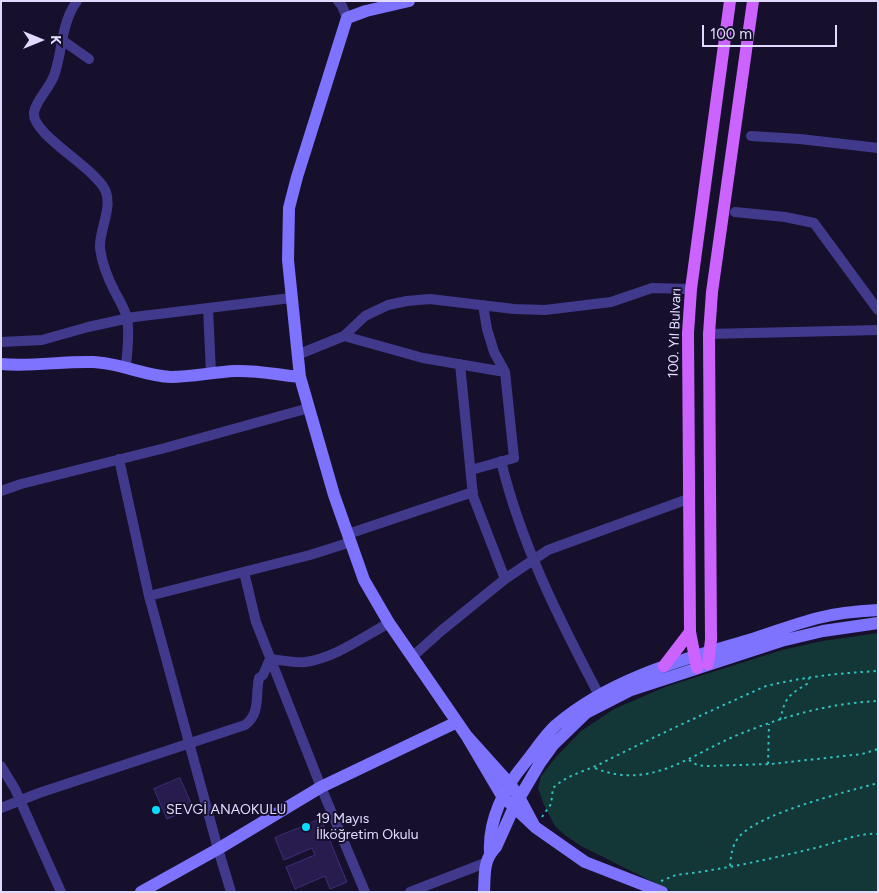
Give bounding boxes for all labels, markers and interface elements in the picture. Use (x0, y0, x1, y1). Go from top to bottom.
north arrow (15, 15, 65, 65)
scale bar (704, 15, 839, 47)
text: 100 m (710, 25, 752, 43)
text: K (47, 35, 64, 45)
street label: 100. Yıl Bulvarı (665, 288, 685, 378)
place label: SEVGİ ANAOKULU (166, 802, 286, 818)
marker: SEVGİ ANAOKULU (150, 804, 162, 816)
place label: 19 Mayıs İlköğretim Okulu (316, 811, 418, 844)
marker: 19 Mayıs İlköğretim Okulu (300, 821, 312, 833)

